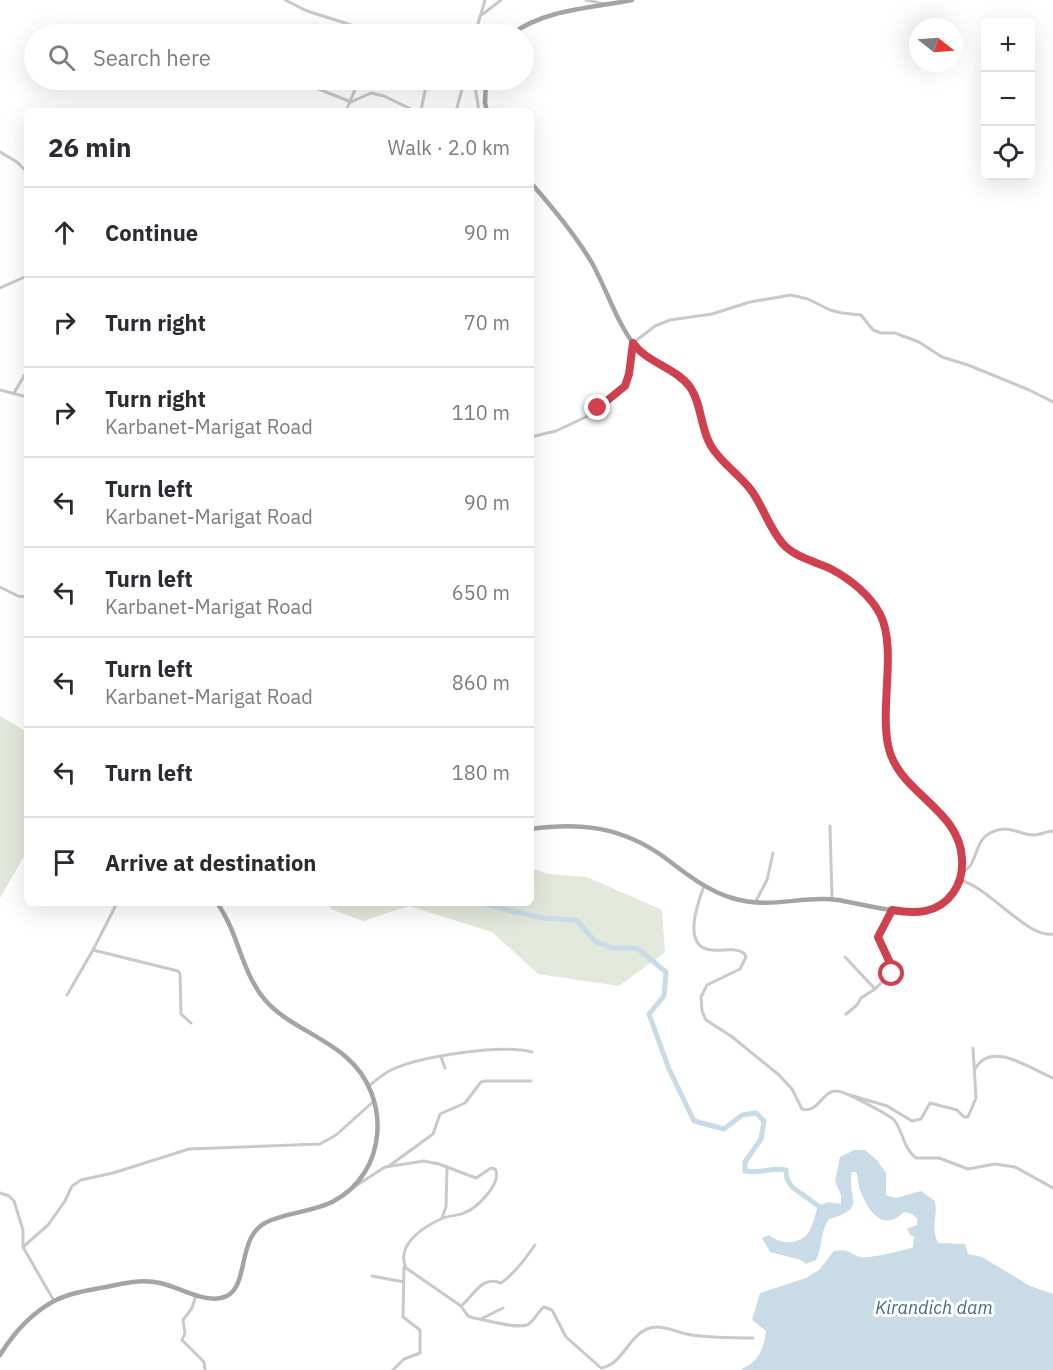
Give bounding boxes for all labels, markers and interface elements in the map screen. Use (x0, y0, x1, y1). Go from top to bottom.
north arrow (909, 18, 963, 72)
map controls (981, 18, 1035, 180)
button: + (981, 18, 1035, 72)
search box (24, 24, 534, 90)
icon: search (45, 41, 78, 74)
text: Search here (93, 43, 211, 72)
button: − (981, 72, 1035, 126)
button: locate (981, 126, 1035, 180)
text: 26 min (48, 130, 132, 164)
text: Walk · 2.0 km (388, 134, 510, 161)
icon: ahead (48, 216, 81, 249)
text: Continue (105, 218, 198, 247)
text: 90 m (464, 219, 510, 246)
icon: right (48, 306, 81, 339)
text: Turn right (105, 308, 206, 337)
text: 70 m (464, 309, 510, 336)
text: Turn right (105, 384, 206, 413)
route end (584, 394, 610, 420)
icon: right (48, 396, 81, 429)
text: 110 m (452, 399, 510, 426)
text: Karbanet-Marigat Road (105, 413, 313, 440)
text: Turn left (105, 474, 193, 503)
icon: left (48, 486, 81, 519)
text: 90 m (464, 489, 510, 516)
text: Karbanet-Marigat Road (105, 503, 313, 530)
text: Turn left (105, 564, 193, 593)
icon: left (48, 576, 81, 609)
text: 650 m (452, 579, 510, 606)
text: Karbanet-Marigat Road (105, 593, 313, 620)
text: Turn left (105, 654, 193, 683)
icon: left (48, 666, 81, 699)
text: 860 m (452, 669, 510, 696)
text: Karbanet-Marigat Road (105, 683, 313, 710)
icon: left (48, 756, 81, 789)
text: Turn left (105, 758, 193, 787)
text: 180 m (452, 759, 510, 786)
icon: arrive (48, 846, 81, 879)
text: Arrive at destination (105, 848, 316, 877)
route start (878, 960, 904, 986)
water label: Kirandich dam (875, 1296, 993, 1319)

